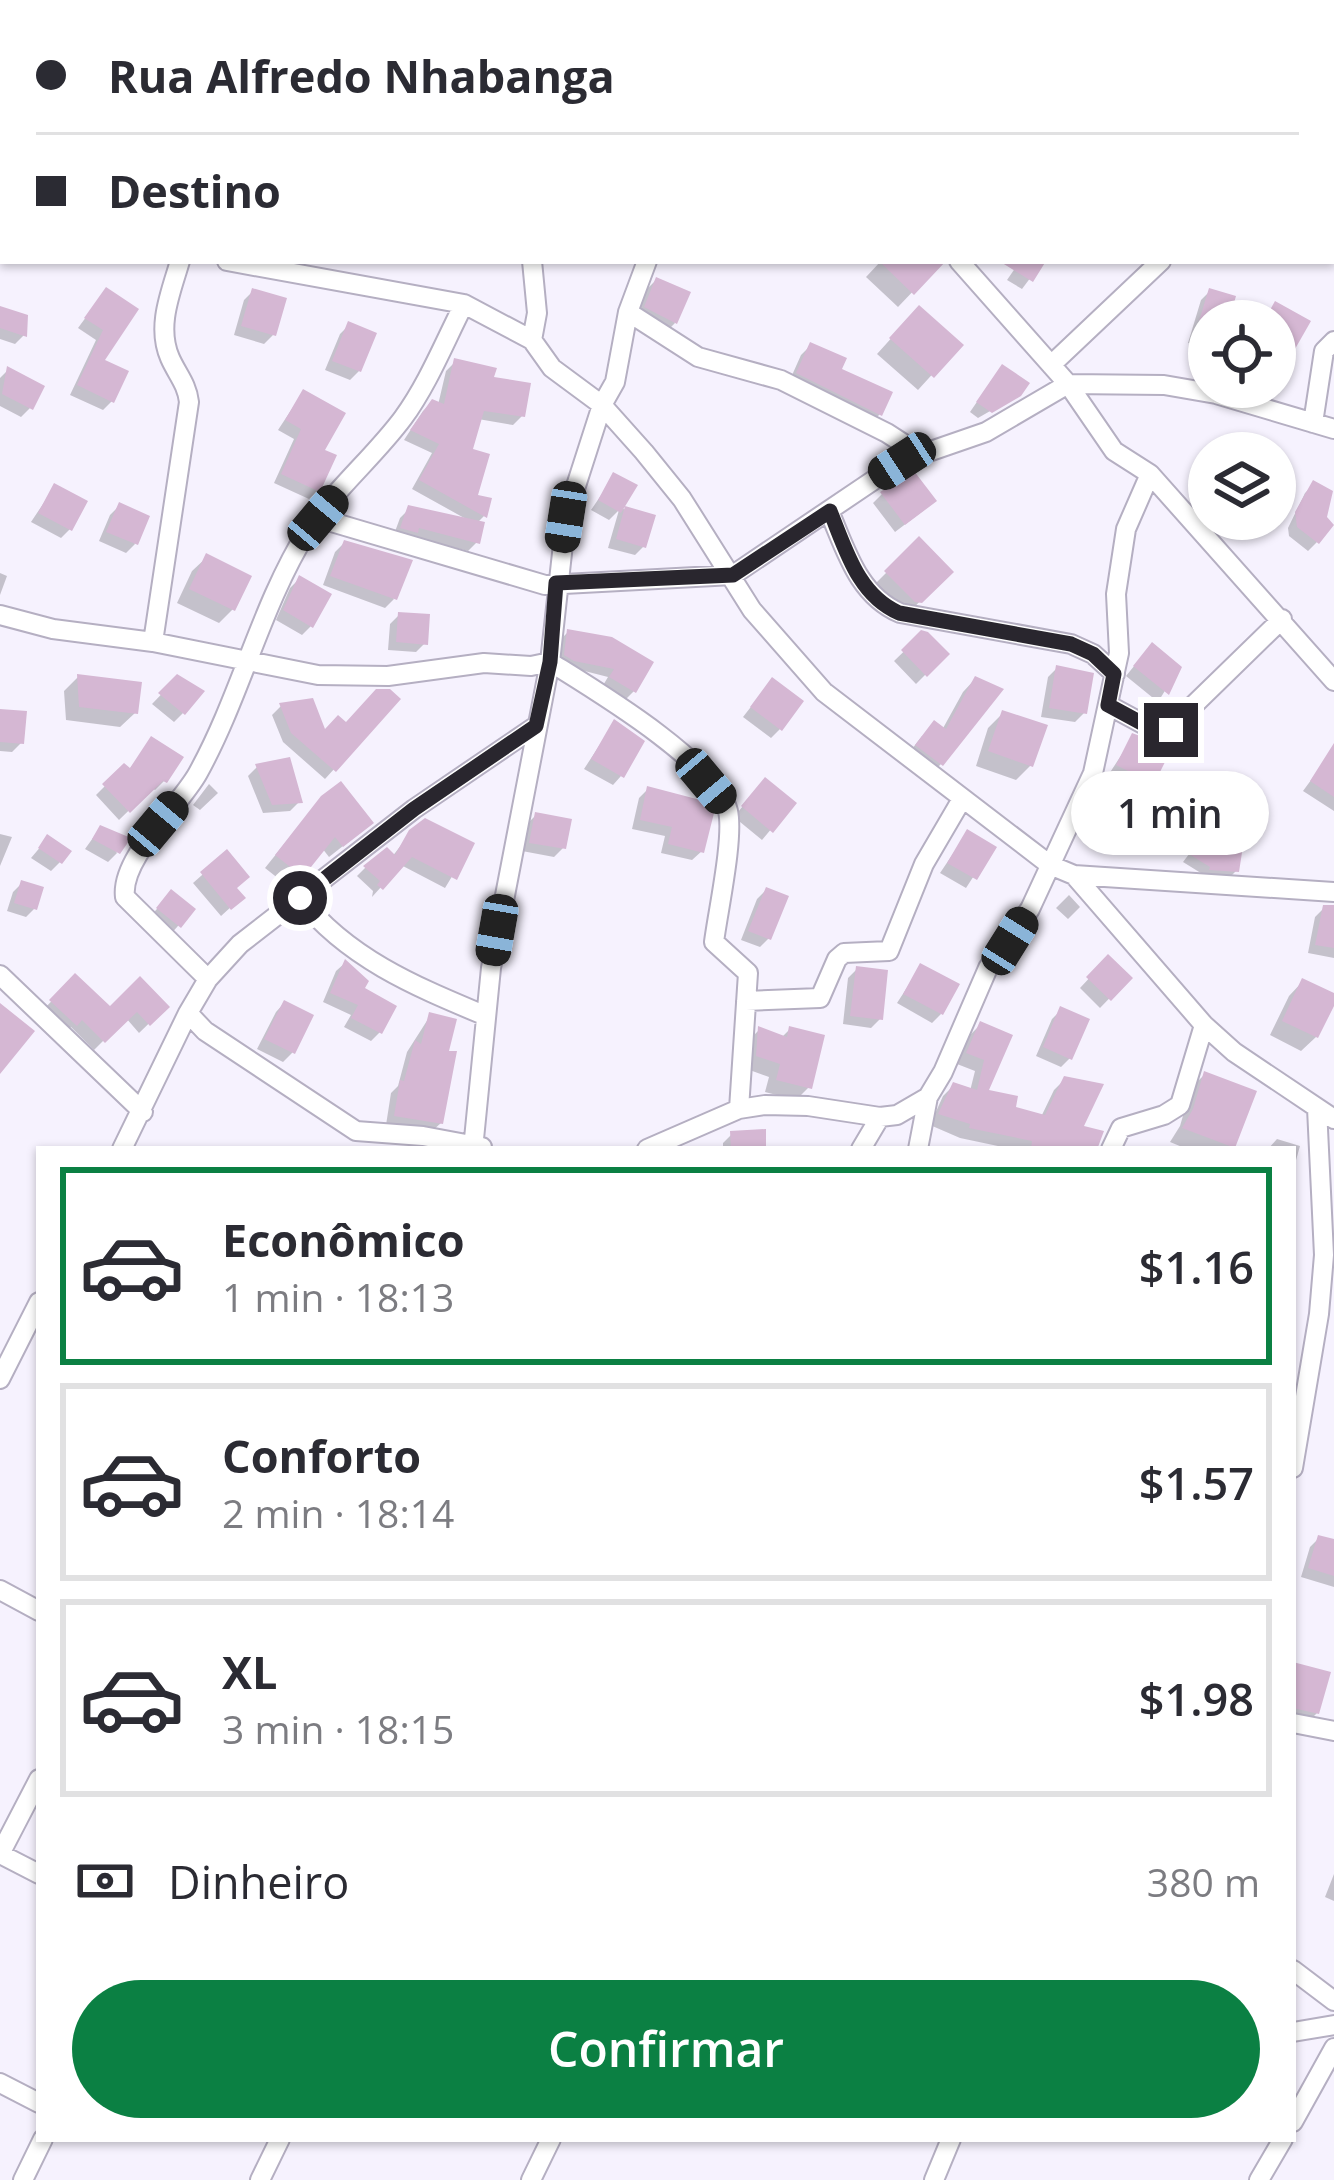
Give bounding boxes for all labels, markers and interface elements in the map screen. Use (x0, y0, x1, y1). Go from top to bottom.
text: Rua Alfredo Nhabanga (108, 45, 615, 106)
text: Destino (108, 160, 281, 221)
map controls (1188, 300, 1296, 540)
button: locate (1188, 300, 1296, 408)
car (862, 426, 942, 496)
button: layers (1188, 432, 1296, 540)
car (281, 479, 355, 557)
car (543, 479, 589, 555)
route end (1144, 703, 1198, 757)
car (669, 742, 743, 820)
callout: 1 min (1072, 772, 1270, 856)
car (121, 785, 195, 863)
text: 1 min (1117, 786, 1223, 839)
route start (273, 871, 327, 925)
car (473, 891, 521, 969)
car (976, 901, 1044, 981)
text: Econômico (222, 1209, 465, 1270)
icon: car (78, 1212, 186, 1320)
text: $1.16 (1139, 1236, 1254, 1297)
text: 1 min · 18:13 (222, 1270, 454, 1323)
text: Conforto (222, 1425, 421, 1486)
icon: car (78, 1428, 186, 1536)
text: $1.57 (1139, 1452, 1254, 1513)
text: 2 min · 18:14 (222, 1486, 454, 1539)
text: XL (222, 1641, 277, 1702)
icon: car (78, 1644, 186, 1752)
text: $1.98 (1139, 1668, 1254, 1729)
text: 3 min · 18:15 (222, 1702, 454, 1755)
icon: cash (72, 1848, 138, 1914)
text: Dinheiro (168, 1851, 349, 1912)
text: 380 m (1147, 1855, 1260, 1908)
button: Confirmar (72, 1980, 1260, 2118)

